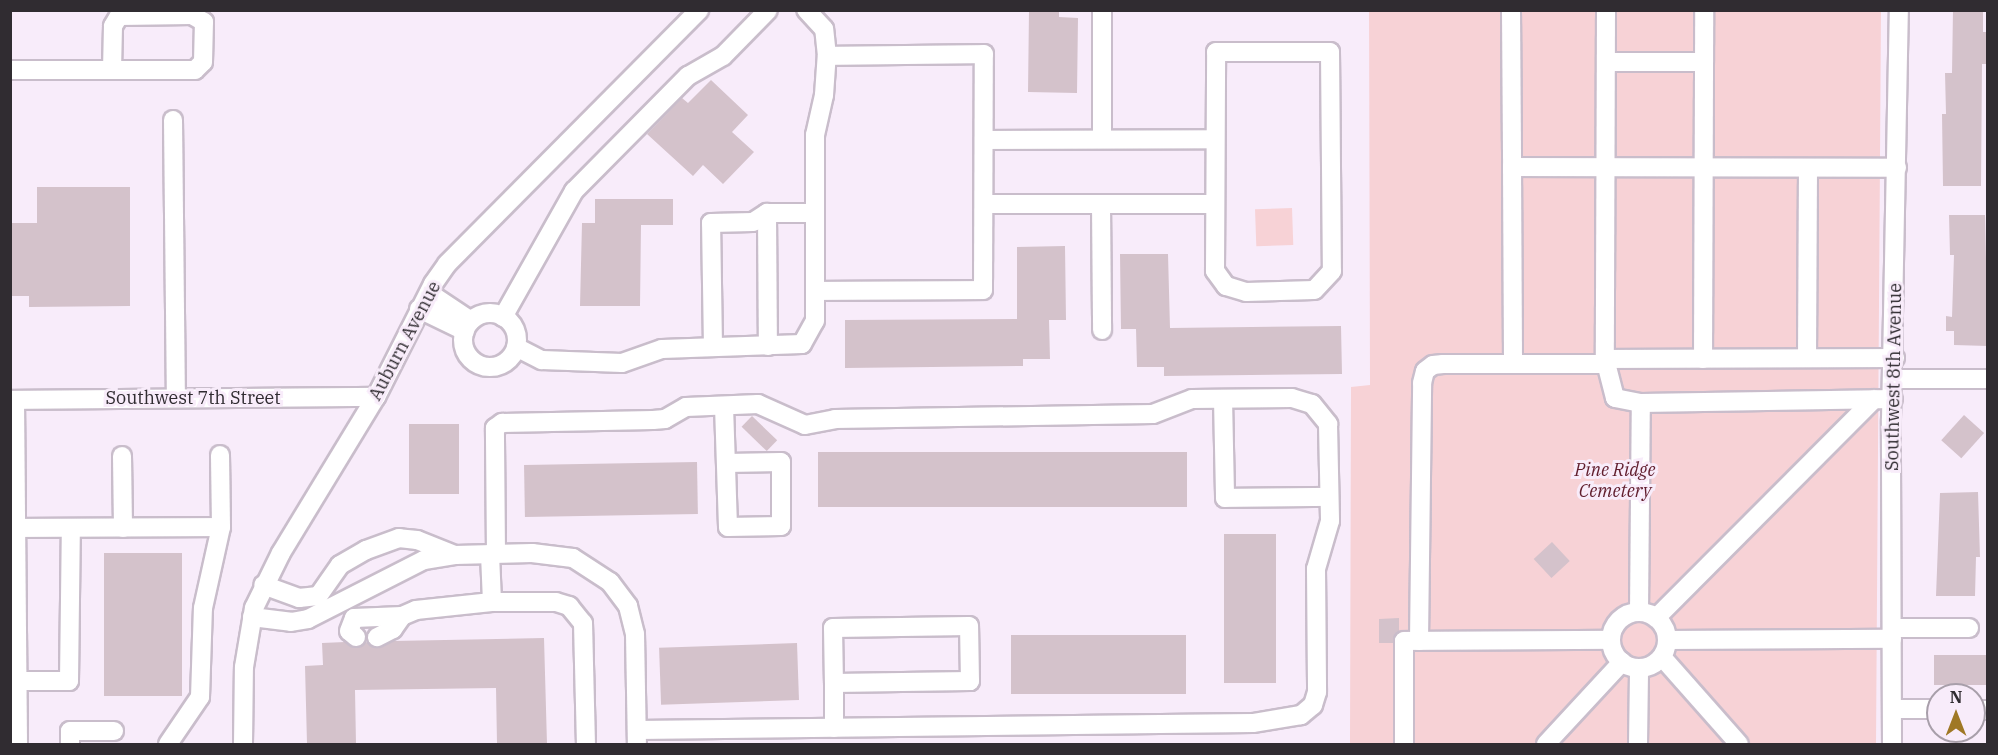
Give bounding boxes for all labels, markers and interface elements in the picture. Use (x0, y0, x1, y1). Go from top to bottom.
street label: Auburn Avenue (364, 278, 446, 404)
street label: Southwest 8th Avenue (1882, 283, 1906, 471)
street label: Southwest 7th Street (105, 387, 281, 409)
park label: Pine Ridge Cemetery (1575, 460, 1655, 502)
north arrow (1926, 683, 1986, 743)
text: N (1950, 687, 1962, 707)

